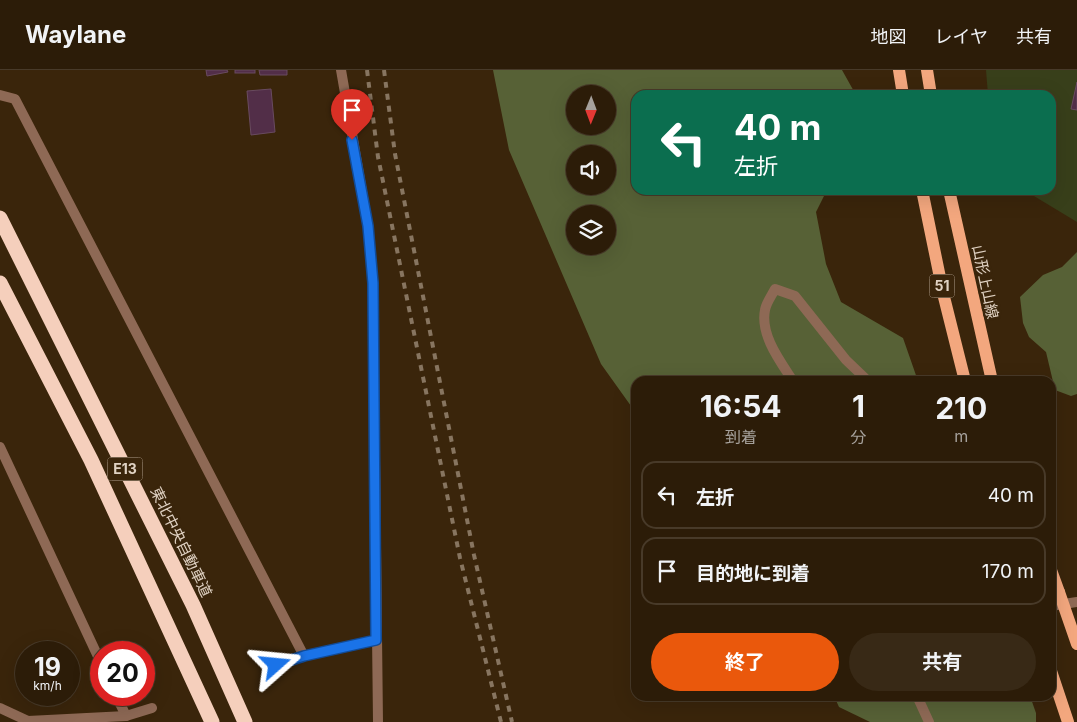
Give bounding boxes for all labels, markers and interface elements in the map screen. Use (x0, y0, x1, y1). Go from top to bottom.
text: Waylane (25, 20, 126, 49)
text: 地図 (871, 26, 907, 47)
text: レイヤ (935, 26, 988, 47)
text: 共有 (1016, 26, 1052, 47)
north arrow (566, 85, 616, 135)
map controls (566, 85, 616, 255)
pin (331, 89, 373, 140)
icon: arrive (338, 96, 366, 124)
text: 40 m (734, 106, 822, 148)
icon: left (651, 110, 716, 175)
button: sound (566, 145, 616, 195)
text: 左折 (734, 153, 778, 179)
button: layers (566, 205, 616, 255)
street label: 山形上山線 (968, 243, 1003, 321)
road number: 51 (930, 275, 954, 298)
text: 16:54 (700, 388, 782, 424)
text: 1 (852, 388, 865, 424)
text: 210 (935, 390, 987, 426)
text: m (954, 426, 968, 446)
text: 到着 (725, 427, 757, 447)
text: 分 (850, 427, 866, 447)
road number: E13 (108, 458, 142, 480)
icon: left (653, 481, 681, 509)
street label: 東北中央自動車道 (147, 484, 216, 600)
text: 40 m (988, 484, 1034, 507)
text: 左折 (696, 486, 734, 509)
icon: arrive (653, 557, 681, 585)
text: 170 m (982, 560, 1034, 583)
text: 目的地に到着 (696, 562, 810, 585)
button: 終了 (651, 633, 839, 691)
button: 共有 (849, 633, 1036, 691)
position arrow (249, 638, 301, 690)
speed limit sign: 20 (90, 641, 155, 706)
text: 19 (34, 652, 61, 682)
text: km/h (33, 678, 62, 693)

